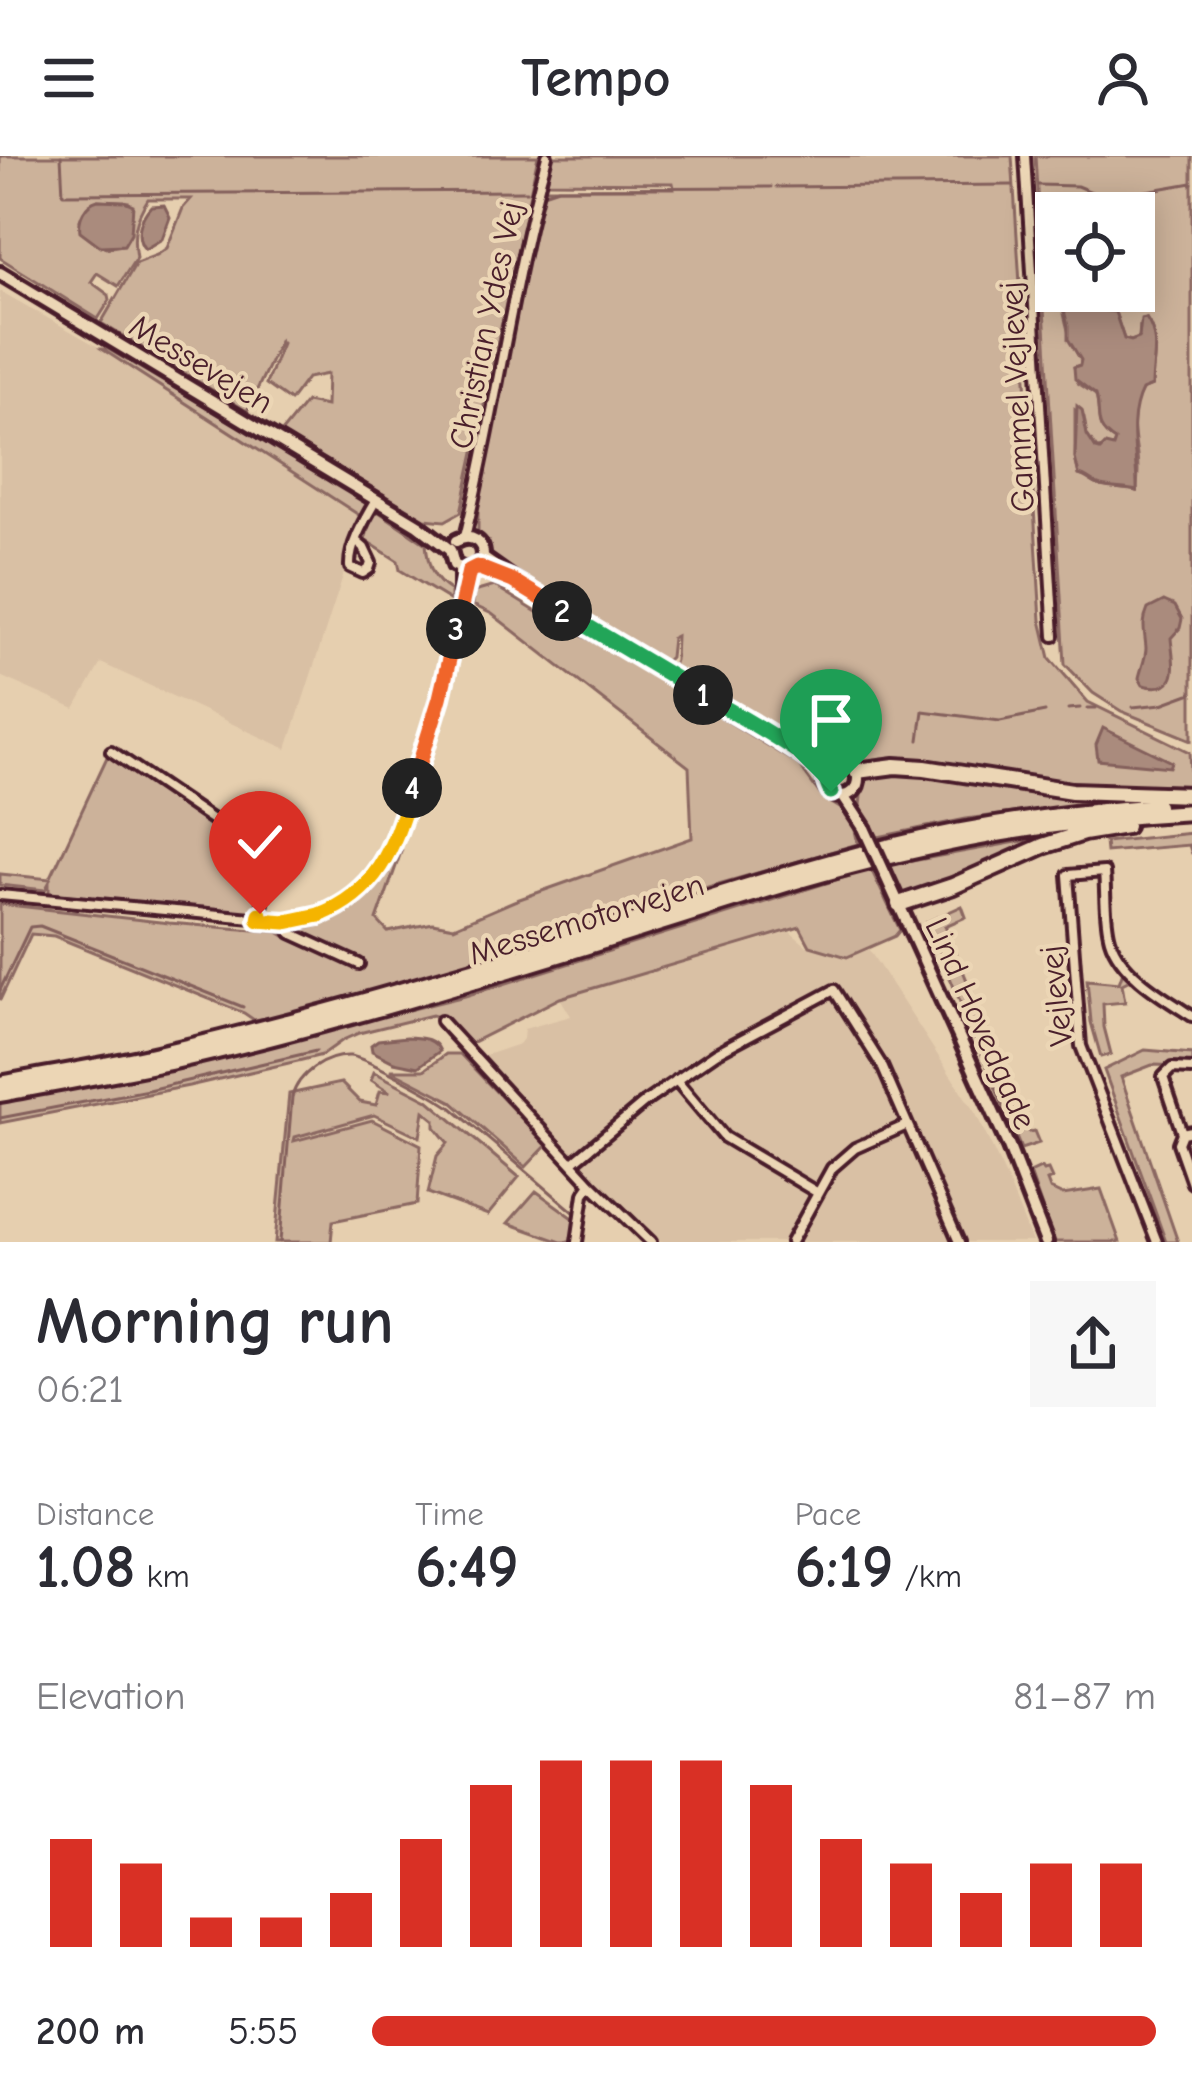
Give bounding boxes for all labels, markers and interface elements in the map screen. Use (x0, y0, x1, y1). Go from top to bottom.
icon: menu (36, 45, 102, 111)
icon: person (1090, 45, 1156, 111)
text: Tempo (521, 47, 671, 110)
map controls (1035, 192, 1155, 312)
button: locate (1035, 192, 1155, 312)
street label: Christian Ydes Vej (441, 198, 531, 453)
street label: Gammel Vejlevej (992, 280, 1042, 513)
street label: Messevejen (123, 306, 280, 421)
pin: 2 (532, 581, 592, 641)
text: 2 (554, 592, 570, 630)
pin: 3 (426, 599, 486, 659)
text: 3 (448, 610, 464, 648)
pin: 1 (673, 665, 733, 725)
pin (780, 669, 882, 792)
text: 1 (697, 676, 709, 714)
icon: arrive (798, 687, 864, 753)
pin: 4 (382, 758, 442, 818)
text: 4 (404, 769, 420, 807)
pin (209, 791, 311, 914)
icon: check (227, 809, 293, 875)
street label: Messemotorvejen (464, 865, 708, 973)
street label: Lind Hovedgade (917, 912, 1045, 1135)
street label: Vejlevej (1032, 944, 1080, 1048)
button: share (1030, 1281, 1156, 1407)
text: Morning run (36, 1284, 394, 1360)
text: 06:21 (36, 1367, 124, 1412)
text: Distance (36, 1495, 154, 1533)
text: Time (415, 1495, 484, 1533)
text: Pace (795, 1495, 861, 1533)
text: 1.08 (36, 1533, 135, 1602)
text: 6:49 (415, 1533, 519, 1602)
text: 6:19 (795, 1533, 893, 1602)
text: km (135, 1557, 190, 1595)
text: /km (893, 1557, 962, 1595)
text: Elevation (36, 1674, 185, 1719)
text: 81–87 m (1013, 1674, 1156, 1719)
text: 200 m (36, 2009, 145, 2054)
text: 5:55 (228, 2009, 298, 2054)

